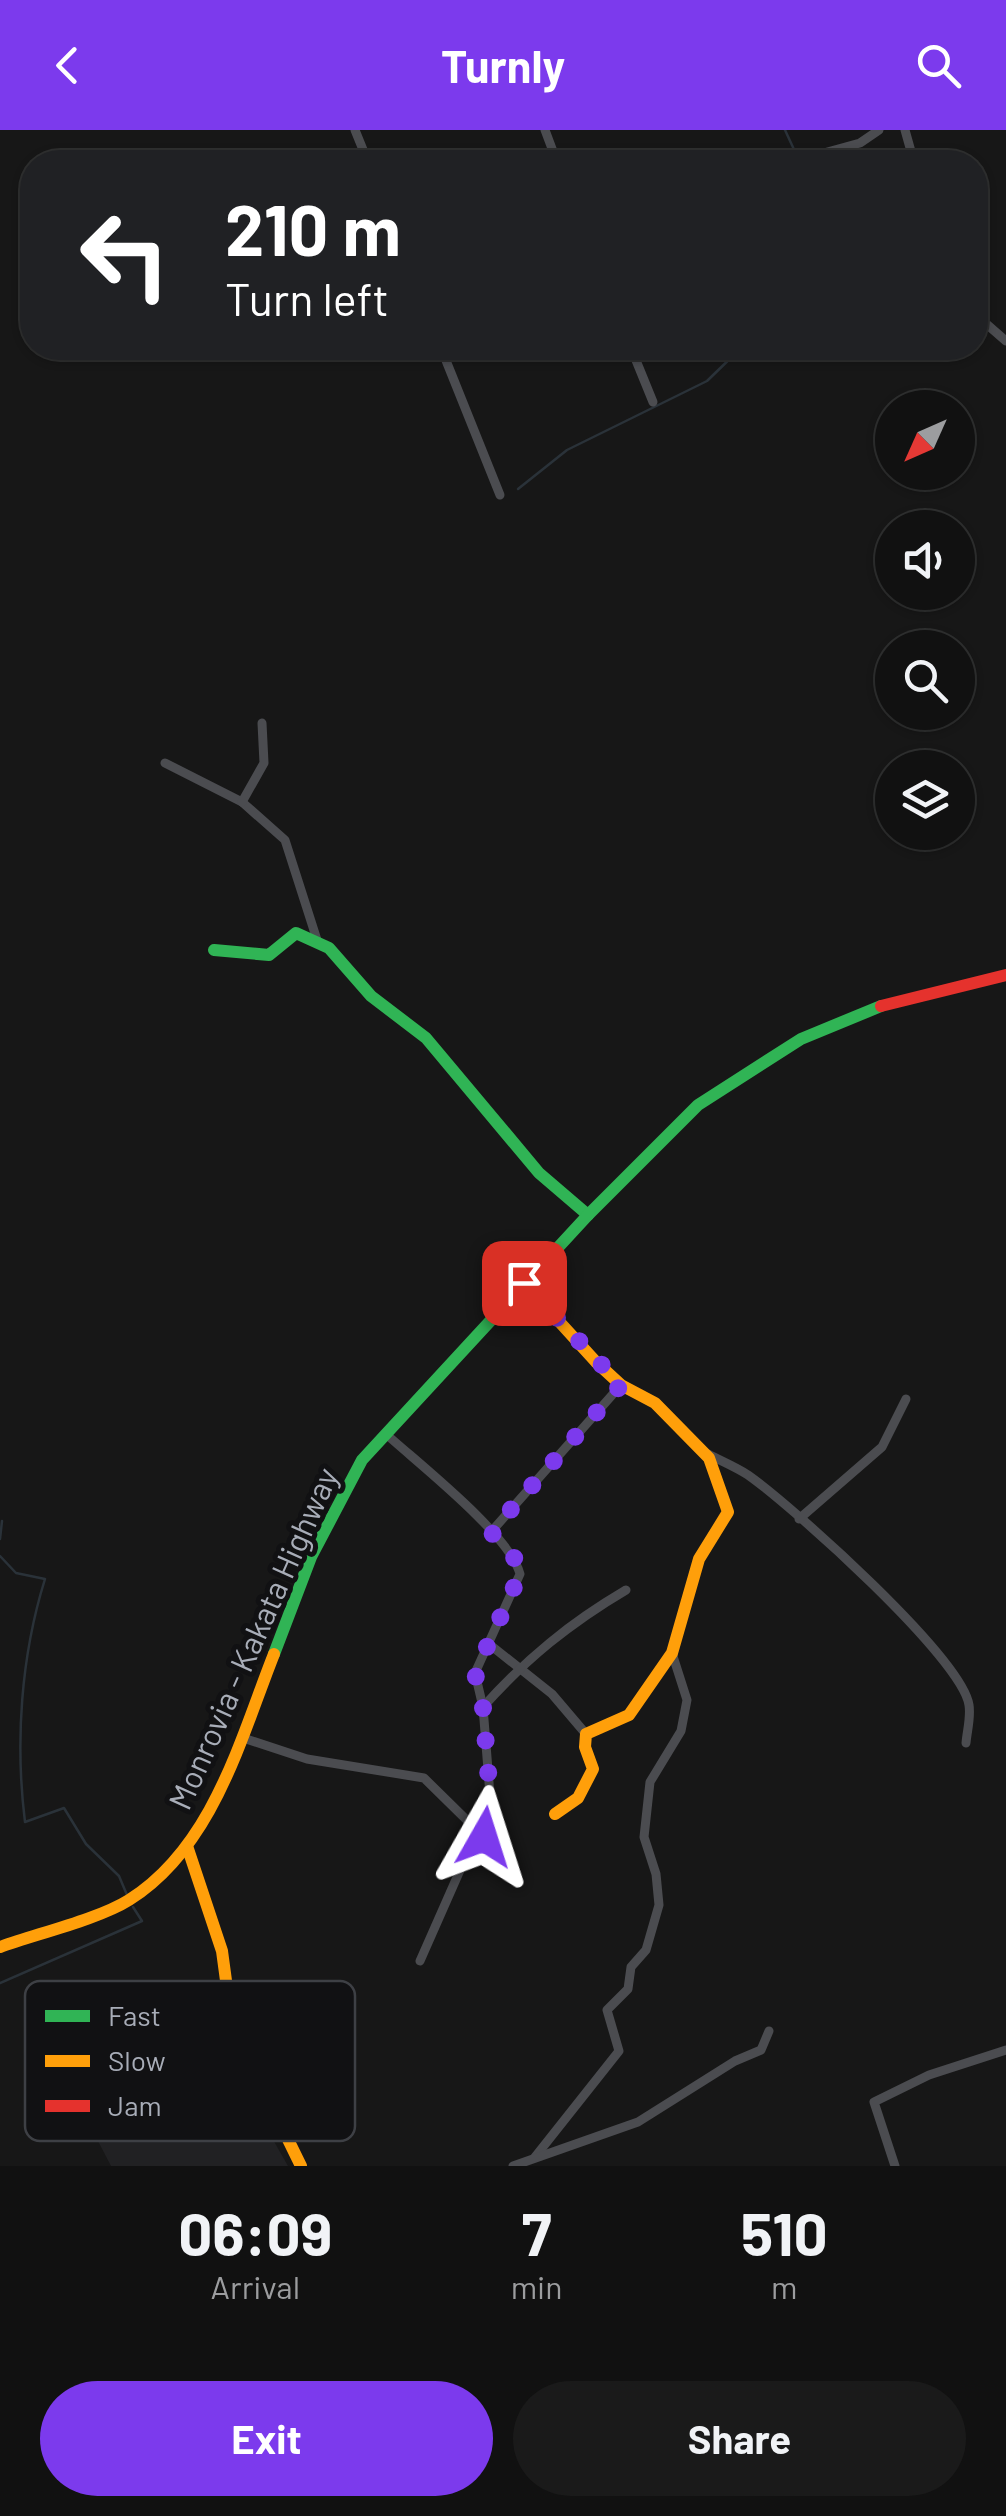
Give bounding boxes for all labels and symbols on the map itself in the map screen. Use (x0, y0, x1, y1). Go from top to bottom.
north arrow (875, 390, 975, 490)
pin (482, 1241, 567, 1326)
street label: Monrovia - Kakata Highway (159, 1461, 345, 1815)
position arrow (432, 1785, 536, 1889)
legend (25, 1981, 355, 2141)
text: Fast (108, 1998, 161, 2032)
text: Slow (108, 2043, 166, 2077)
text: Jam (108, 2088, 162, 2122)

